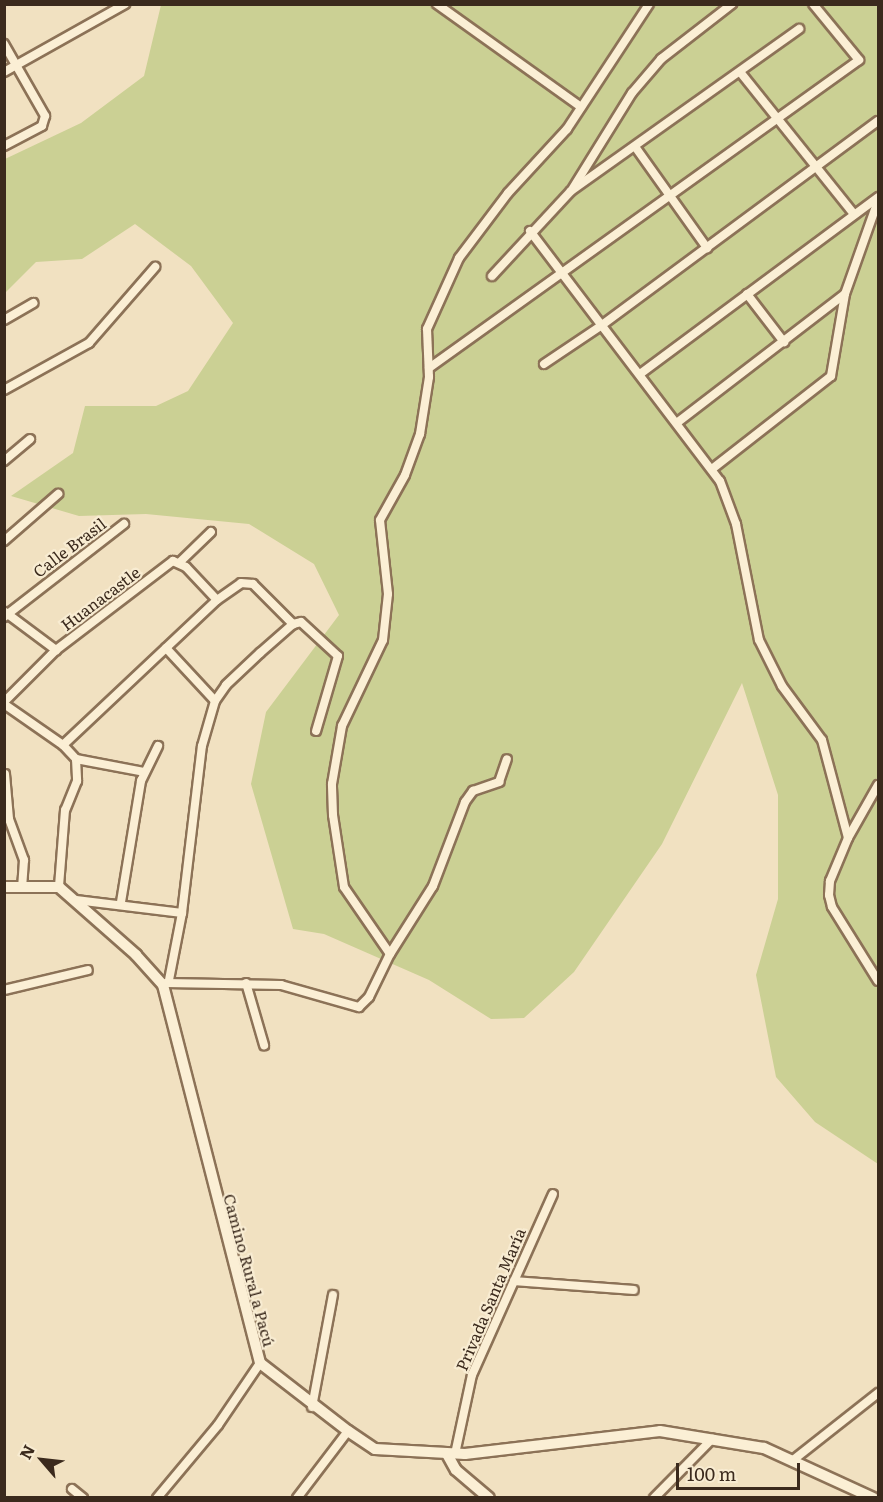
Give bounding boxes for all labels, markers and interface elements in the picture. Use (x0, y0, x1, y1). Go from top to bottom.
street label: Calle Brasil (29, 513, 109, 581)
street label: Huanacastle (57, 562, 143, 634)
street label: Camino Rural a Pacú (220, 1192, 280, 1348)
street label: Privada Santa María (451, 1225, 529, 1373)
north arrow (12, 1430, 72, 1490)
text: N (12, 1440, 40, 1463)
scale bar (679, 1451, 804, 1489)
text: 100 m (687, 1460, 736, 1487)

